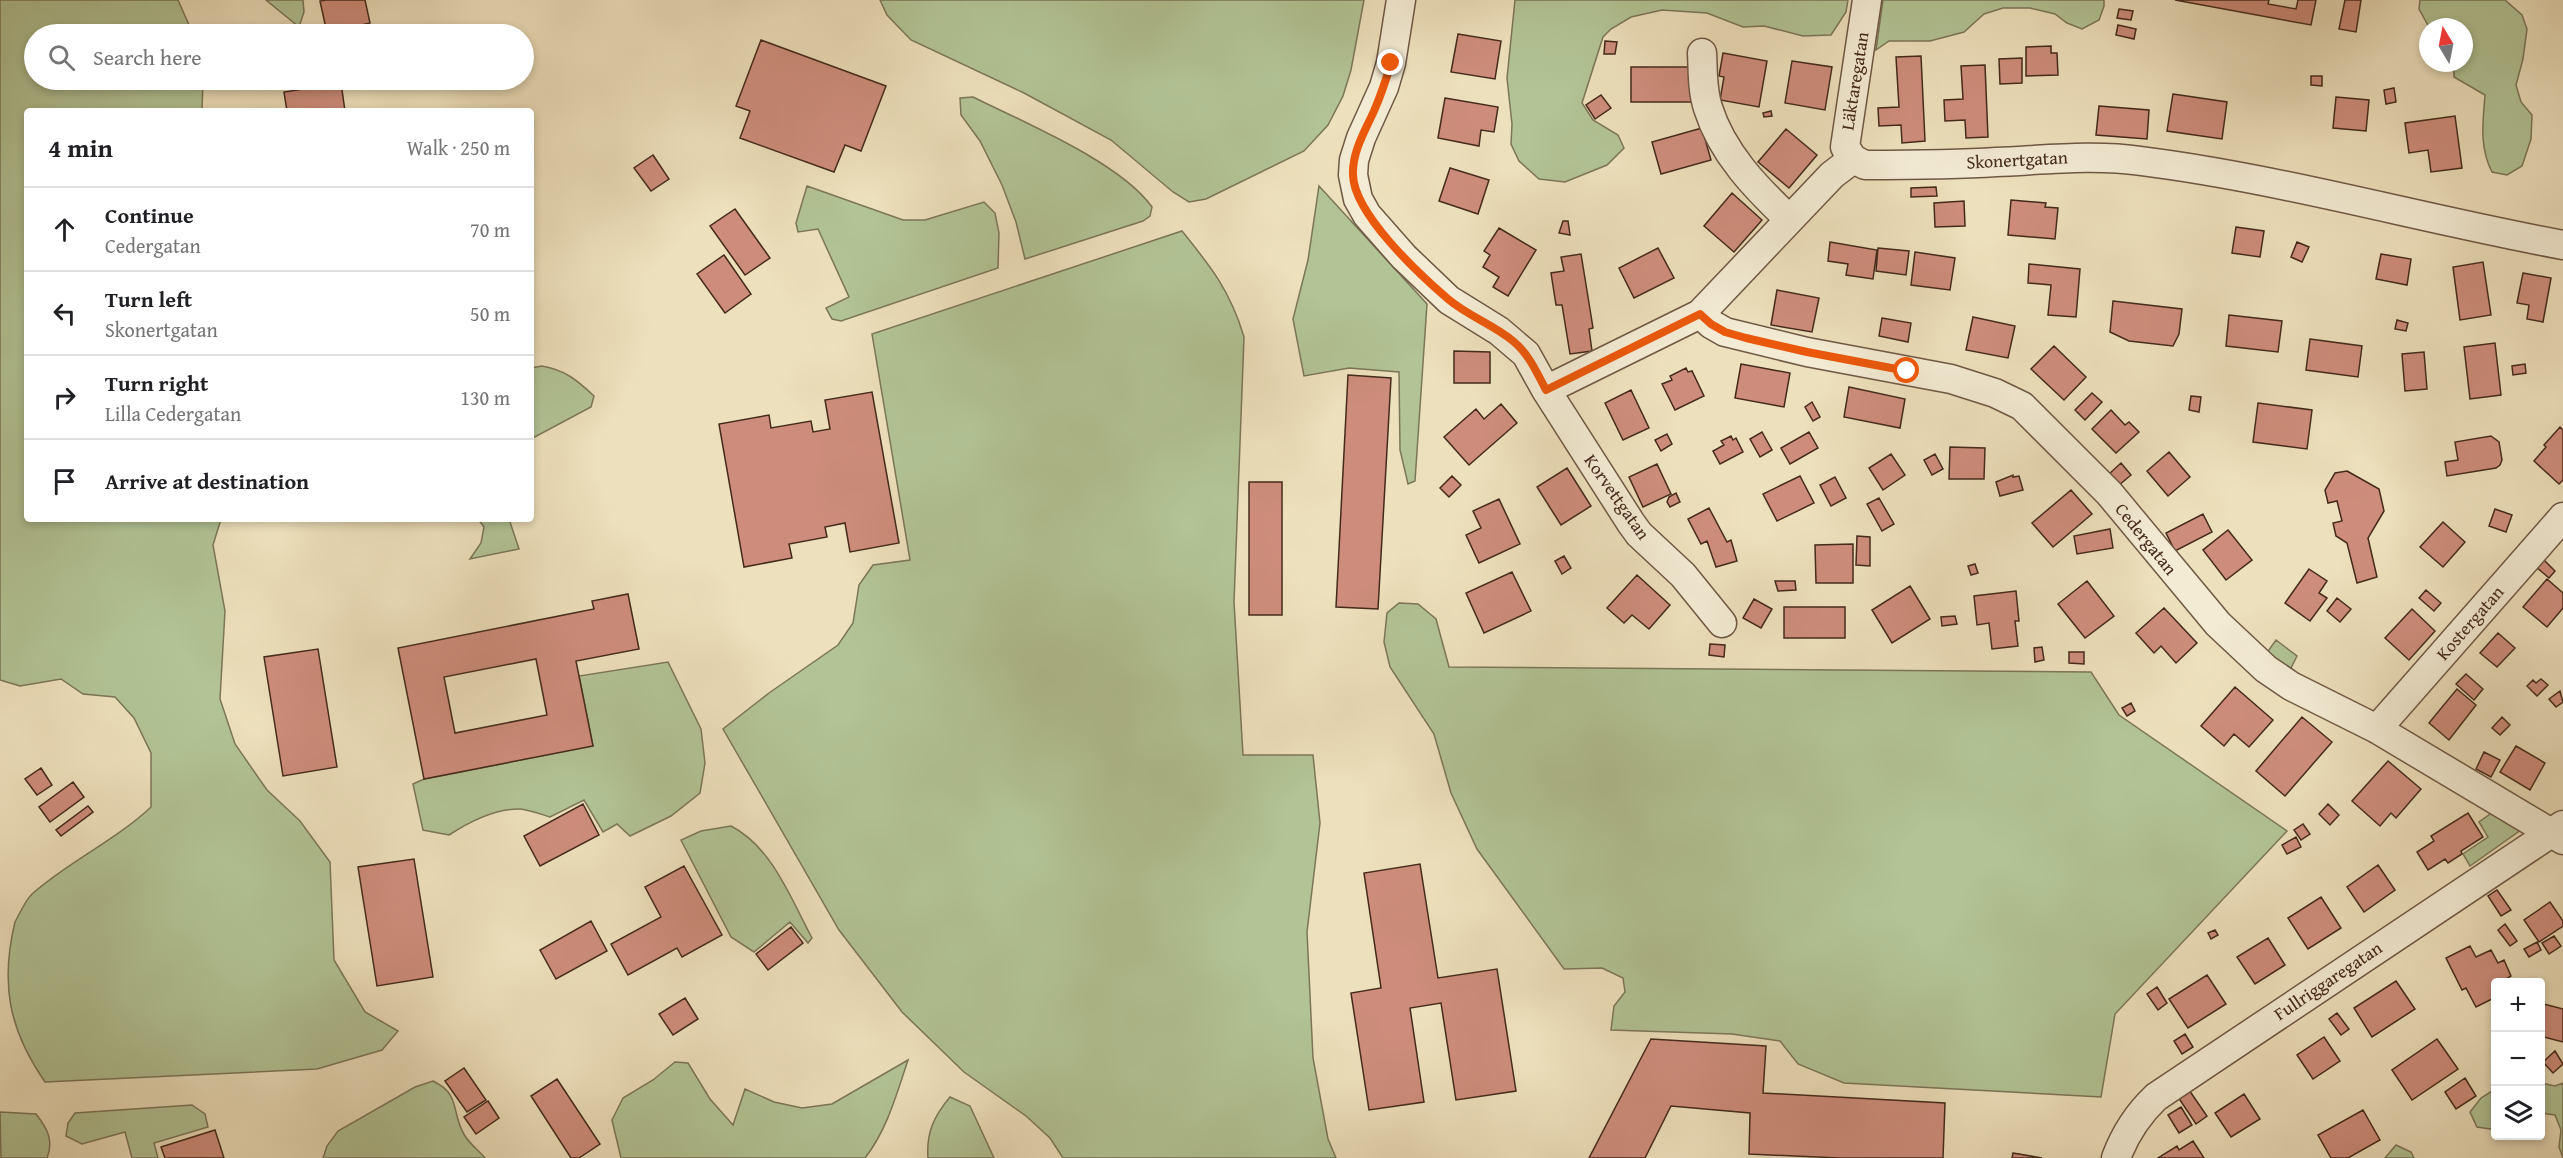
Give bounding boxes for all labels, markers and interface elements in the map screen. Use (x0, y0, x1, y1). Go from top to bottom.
north arrow (2419, 18, 2473, 72)
search box (24, 24, 534, 90)
street label: Läktaregatan (1833, 30, 1876, 132)
icon: search (45, 41, 78, 74)
text: Search here (93, 41, 202, 73)
route end (1377, 49, 1403, 75)
text: 4 min (48, 128, 113, 167)
text: Walk · 250 m (407, 133, 510, 162)
street label: Skonertgatan (1966, 143, 2068, 176)
text: Continue (105, 199, 194, 231)
icon: ahead (48, 213, 81, 246)
text: 70 m (470, 215, 510, 244)
text: Cedergatan (105, 231, 201, 260)
text: Turn left (105, 283, 192, 315)
icon: left (48, 297, 81, 330)
text: 50 m (470, 299, 510, 328)
text: Skonertgatan (105, 315, 218, 344)
route start (1893, 357, 1919, 383)
text: Turn right (105, 367, 208, 399)
icon: right (48, 381, 81, 414)
text: 130 m (460, 383, 510, 412)
text: Lilla Cedergatan (105, 399, 241, 428)
street label: Korvettgatan (1578, 448, 1657, 545)
icon: arrive (48, 465, 81, 498)
text: Arrive at destination (105, 465, 309, 497)
street label: Cedergatan (2109, 497, 2184, 581)
street label: Kostergatan (2429, 579, 2510, 666)
street label: Fullriggaregatan (2268, 934, 2387, 1027)
map controls (2491, 978, 2545, 1140)
button: + (2491, 978, 2545, 1032)
button: − (2491, 1032, 2545, 1086)
button: layers (2491, 1086, 2545, 1140)

